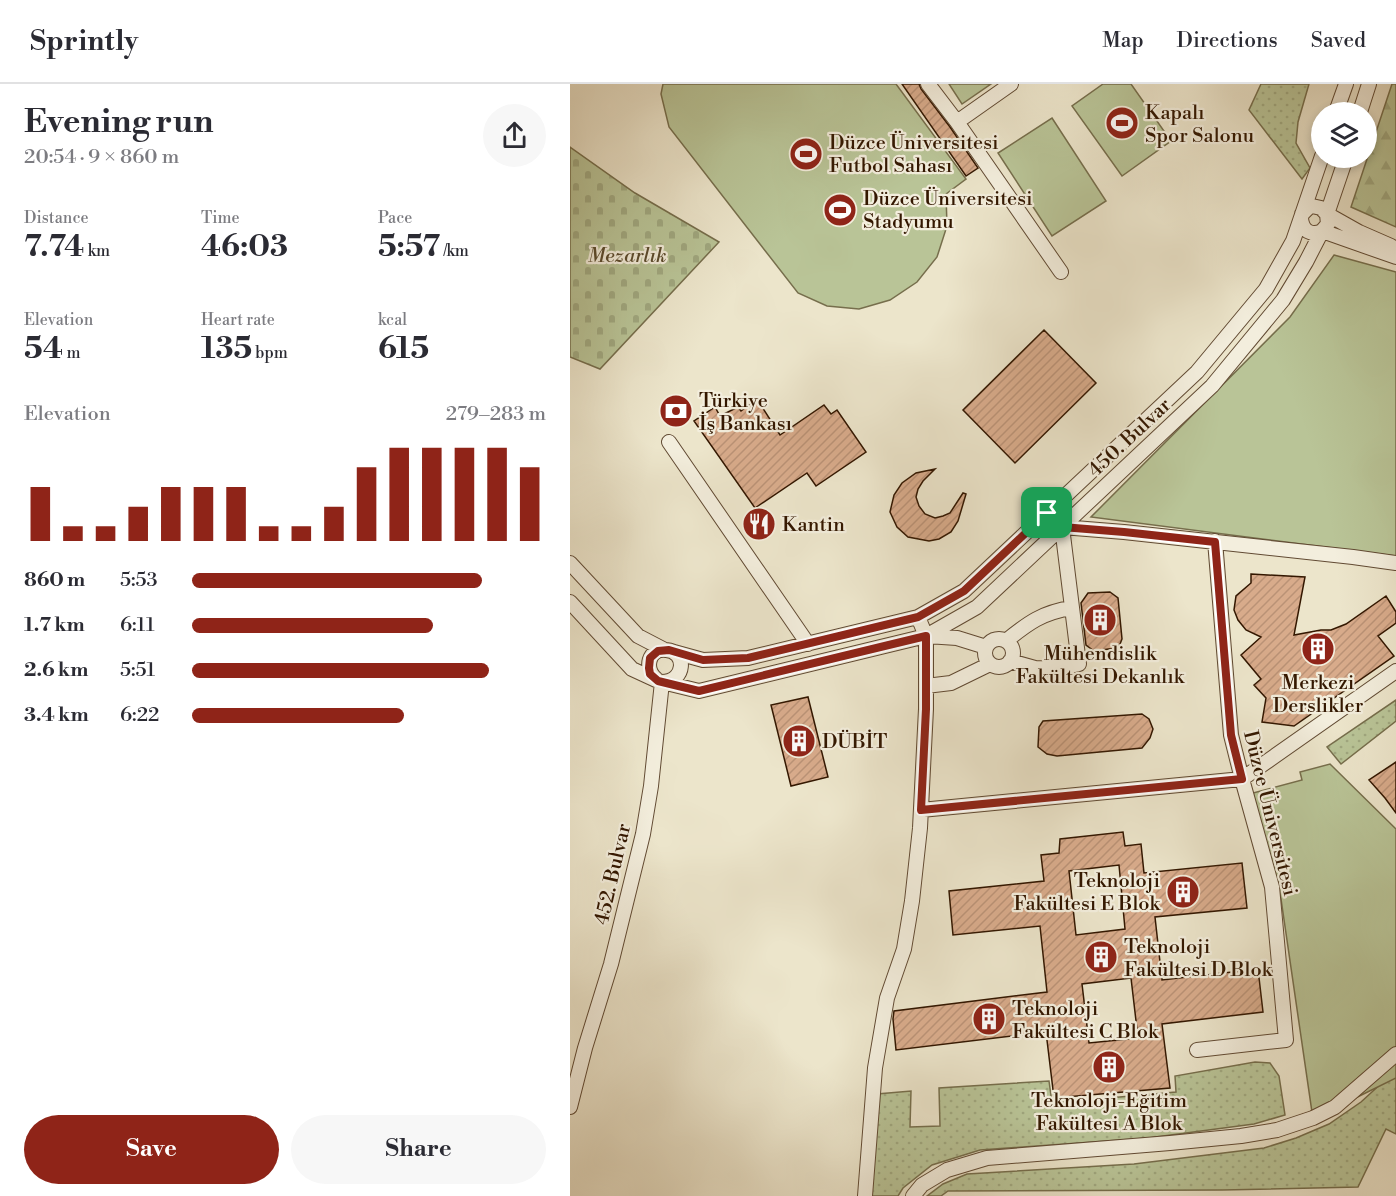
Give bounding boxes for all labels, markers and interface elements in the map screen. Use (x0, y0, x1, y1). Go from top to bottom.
text: Sprintly (30, 24, 138, 59)
text: Map (1102, 28, 1144, 54)
text: Directions (1177, 28, 1278, 54)
text: Saved (1311, 28, 1366, 54)
place label: Kapalı Spor Salonu (1145, 101, 1255, 149)
text: Evening run (24, 102, 213, 143)
map controls (1311, 102, 1377, 168)
button: layers (1311, 102, 1377, 168)
button: share (483, 104, 546, 167)
sports icon: Kapalı Spor Salonu (1104, 105, 1140, 141)
place label: Düzce Üniversitesi Futbol Sahası (829, 130, 999, 179)
sports icon: Düzce Üniversitesi Futbol Sahası (788, 136, 824, 172)
text: 20:54 · 9 × 860 m (24, 145, 179, 170)
place label: Düzce Üniversitesi Stadyumu (863, 186, 1033, 235)
sports icon: Düzce Üniversitesi Stadyumu (822, 192, 858, 228)
text: Distance (24, 208, 89, 228)
text: Time (201, 208, 240, 228)
text: Pace (378, 208, 412, 228)
text: 7.74 (24, 228, 84, 266)
text: 46:03 (201, 228, 288, 266)
text: 5:57 (378, 228, 440, 266)
text: km (84, 241, 110, 261)
text: /km (440, 241, 469, 261)
park label: Mezarlık (588, 244, 666, 269)
text: Elevation (24, 310, 93, 330)
text: Heart rate (201, 310, 275, 330)
text: kcal (378, 310, 407, 330)
text: 54 (24, 330, 63, 368)
text: 135 (201, 330, 252, 368)
text: 615 (378, 330, 429, 368)
text: m (63, 343, 81, 363)
text: bpm (252, 343, 288, 363)
place label: Türkiye İş Bankası (699, 389, 793, 437)
bank icon: Türkiye İş Bankası (658, 393, 694, 429)
street label: 450. Bulvar (1083, 393, 1177, 483)
text: Elevation (24, 402, 111, 427)
text: 279–283 m (446, 402, 546, 427)
pin (1021, 487, 1072, 538)
icon: arrive (1030, 496, 1063, 529)
restaurant icon: Kantin (741, 506, 777, 542)
place label: Kantin (782, 513, 845, 538)
text: 860 m (24, 568, 85, 593)
text: 5:53 (120, 568, 158, 593)
building icon: Mühendislik Fakültesi Dekanlık (1082, 602, 1118, 638)
text: 1.7 km (24, 613, 85, 638)
text: 6:11 (120, 613, 155, 638)
building icon: Merkezi Derslikler (1300, 631, 1336, 667)
place label: Mühendislik Fakültesi Dekanlık (1016, 642, 1186, 690)
text: 2.6 km (24, 658, 88, 683)
text: 5:51 (120, 658, 155, 683)
place label: Merkezi Derslikler (1273, 671, 1364, 719)
text: 3.4 km (24, 703, 89, 728)
text: 6:22 (120, 703, 159, 728)
building icon: DÜBİT (781, 723, 817, 759)
street label: Düzce Üniversitesi (1237, 728, 1303, 899)
place label: DÜBİT (822, 729, 887, 755)
street label: 452. Bulvar (590, 821, 637, 927)
place label: Teknoloji Fakültesi E Blok (1014, 869, 1162, 917)
building icon: Teknoloji Fakültesi E Blok (1165, 874, 1201, 910)
place label: Teknoloji Fakültesi D Blok (1124, 935, 1274, 983)
building icon: Teknoloji Fakültesi D Blok (1083, 939, 1119, 975)
place label: Teknoloji Fakültesi C Blok (1012, 997, 1160, 1045)
building icon: Teknoloji Fakültesi C Blok (971, 1001, 1007, 1037)
building icon: Teknoloji-Eğitim Fakültesi A Blok (1091, 1049, 1127, 1085)
place label: Teknoloji-Eğitim Fakültesi A Blok (1031, 1089, 1187, 1137)
button: Save (24, 1115, 279, 1184)
button: Share (291, 1115, 546, 1184)

